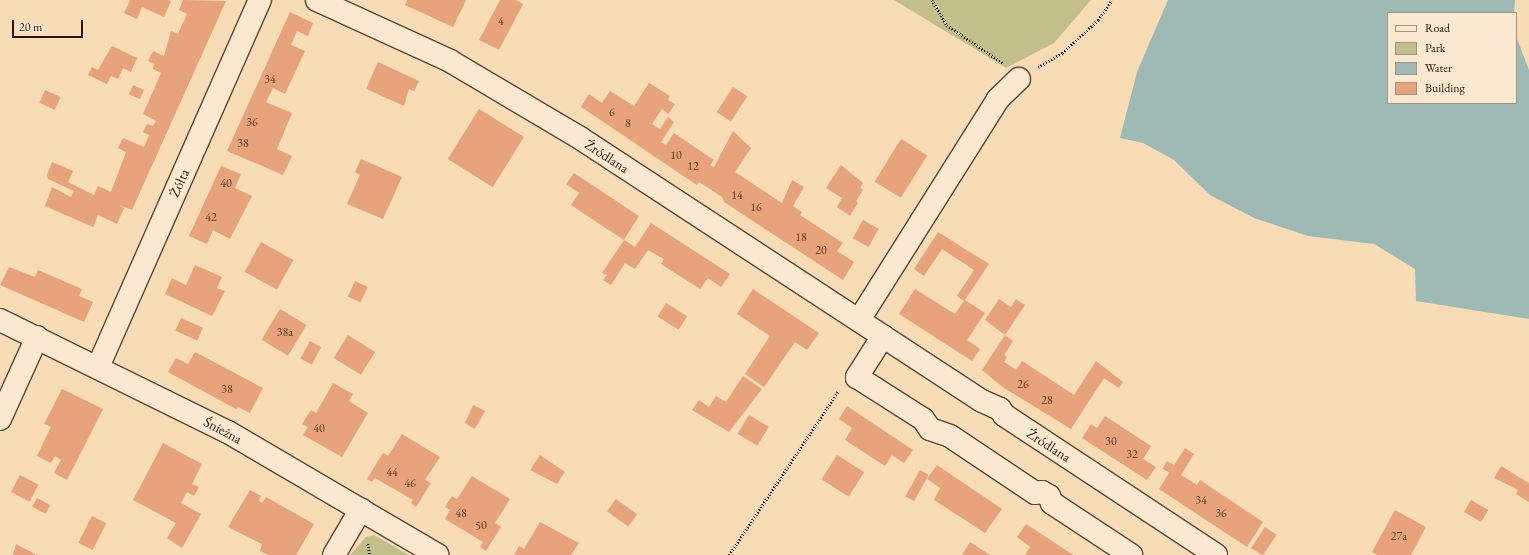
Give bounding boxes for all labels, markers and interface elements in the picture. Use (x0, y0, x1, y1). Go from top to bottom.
scale bar (14, 12, 85, 38)
legend (1387, 12, 1517, 104)
house number: 4 (498, 15, 504, 29)
text: 20 m (19, 19, 42, 35)
text: Road (1425, 20, 1450, 36)
text: Park (1425, 40, 1445, 56)
text: Water (1425, 60, 1452, 76)
house number: 34 (264, 73, 276, 87)
text: Building (1425, 80, 1465, 96)
house number: 6 (609, 106, 615, 120)
house number: 36 (246, 116, 258, 130)
house number: 8 (625, 117, 631, 131)
street label: Źródlana (582, 136, 632, 176)
house number: 38 (237, 137, 249, 151)
house number: 10 (670, 149, 682, 163)
house number: 12 (687, 160, 699, 174)
street label: Żółta (165, 166, 193, 200)
house number: 40 (220, 177, 232, 191)
house number: 14 (731, 189, 743, 203)
house number: 16 (750, 201, 762, 215)
house number: 42 (205, 211, 217, 225)
house number: 18 (795, 231, 807, 245)
house number: 20 (815, 244, 827, 258)
house number: 38a (277, 326, 293, 340)
house number: 26 (1017, 378, 1029, 392)
house number: 38 (221, 383, 233, 397)
house number: 28 (1041, 394, 1053, 408)
street label: Śnieżna (201, 413, 245, 447)
house number: 40 (313, 422, 325, 436)
street label: Źródlana (1024, 425, 1074, 465)
house number: 30 (1105, 435, 1117, 449)
house number: 32 (1126, 448, 1138, 462)
house number: 44 (386, 466, 398, 480)
house number: 46 (404, 477, 416, 491)
house number: 34 (1195, 494, 1207, 508)
house number: 48 (455, 507, 467, 521)
house number: 36 (1215, 507, 1227, 521)
house number: 50 (475, 519, 487, 533)
house number: 27a (1391, 530, 1407, 544)

